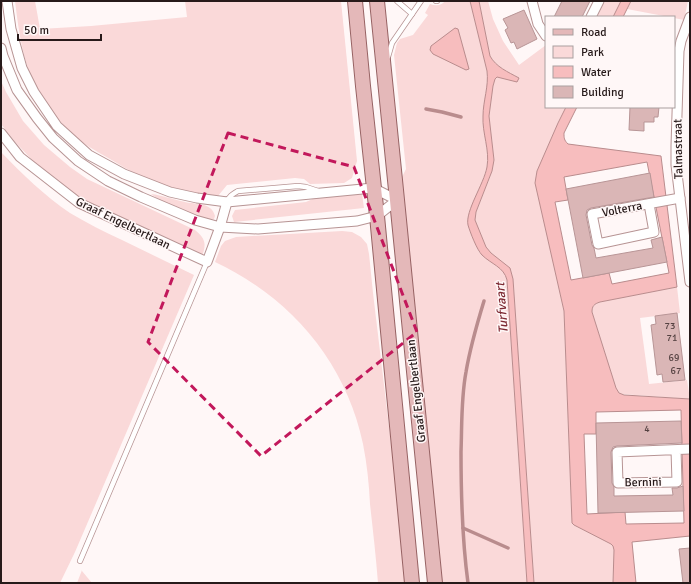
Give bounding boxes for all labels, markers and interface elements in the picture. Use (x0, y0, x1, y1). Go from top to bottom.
scale bar (18, 16, 101, 42)
legend (545, 16, 675, 108)
text: 50 m (24, 23, 49, 38)
text: Road (581, 25, 607, 40)
text: Park (581, 45, 604, 60)
text: Water (581, 65, 612, 80)
text: Building (581, 85, 624, 100)
street label: Talmastraat (670, 119, 687, 179)
street label: Graaf Engelbertlaan (73, 194, 173, 253)
street label: Volterra (601, 198, 644, 221)
water label: Turfvaart (492, 280, 512, 334)
house number: 73 (665, 320, 675, 332)
house number: 71 (667, 332, 677, 344)
street label: Graaf Engelbertlaan (404, 339, 429, 443)
house number: 69 (669, 352, 679, 364)
house number: 67 (671, 365, 681, 377)
house number: 4 (644, 423, 650, 435)
street label: Bernini (624, 475, 662, 490)

